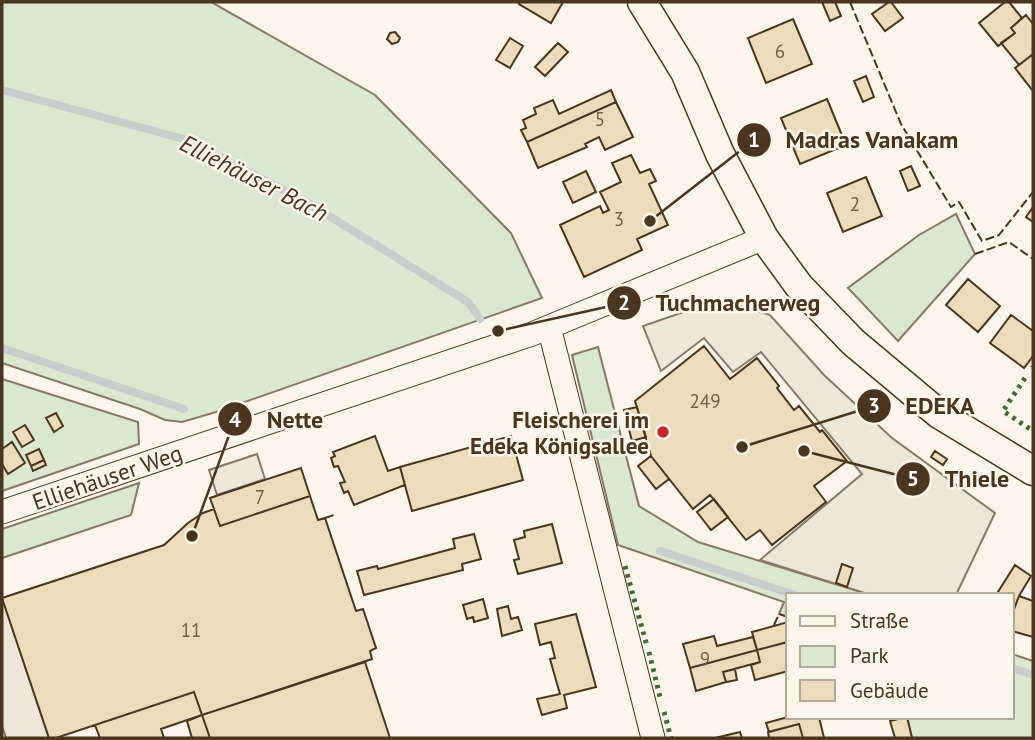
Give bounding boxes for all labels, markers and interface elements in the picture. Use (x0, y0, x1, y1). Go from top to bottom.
house number: 6 (775, 39, 785, 63)
house number: 5 (595, 107, 605, 131)
callout: Madras Vanakam (736, 118, 973, 163)
text: Madras Vanakam (786, 124, 958, 155)
text: 1 (748, 126, 760, 153)
water label: Elliehäuser Bach (175, 127, 333, 229)
house number: 2 (850, 192, 860, 216)
house number: 3 (614, 207, 624, 231)
callout: Tuchmacherweg (607, 281, 835, 326)
text: Tuchmacherweg (656, 287, 820, 318)
text: 2 (618, 289, 630, 316)
callout: EDEKA (856, 383, 988, 428)
house number: 249 (689, 389, 721, 413)
text: EDEKA (905, 390, 975, 421)
text: 3 (868, 392, 880, 419)
callout: Nette (217, 397, 337, 442)
text: Nette (267, 404, 323, 435)
place label: Fleischerei im Edeka Königsallee (470, 405, 649, 460)
text: 4 (229, 406, 241, 433)
marker: Fleischerei im Edeka Königsallee (655, 424, 671, 440)
street label: Elliehäuser Weg (28, 438, 186, 516)
callout: Thiele (896, 456, 1023, 501)
text: Thiele (945, 463, 1009, 494)
text: 5 (907, 465, 919, 492)
house number: 7 (255, 485, 265, 509)
legend (786, 593, 1014, 719)
text: Straße (850, 607, 909, 634)
house number: 11 (181, 618, 201, 642)
text: Park (850, 642, 889, 669)
house number: 9 (700, 647, 710, 671)
text: Gebäude (850, 677, 929, 704)

